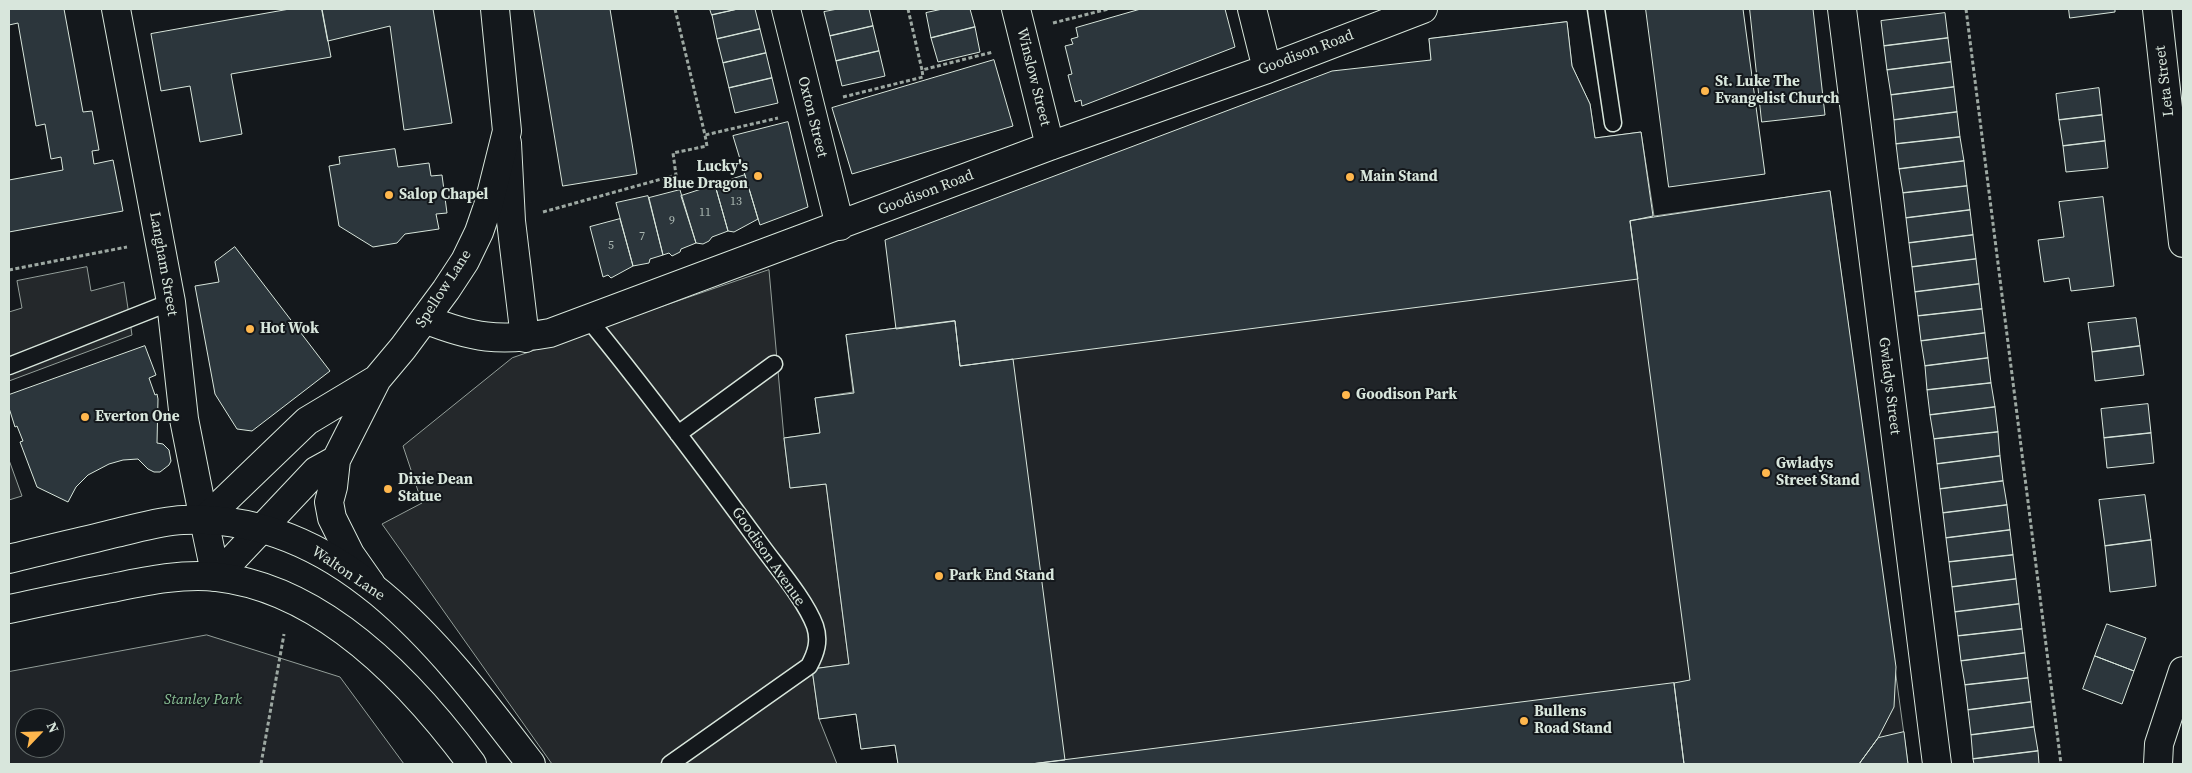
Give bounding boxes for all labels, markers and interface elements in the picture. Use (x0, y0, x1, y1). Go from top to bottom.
street label: Winslow Street (1012, 26, 1054, 128)
street label: Goodison Road (1256, 27, 1356, 79)
street label: Leta Street (2152, 44, 2178, 118)
place label: St. Luke The Evangelist Church (1715, 73, 1839, 108)
street label: Oxton Street (793, 75, 831, 159)
marker: St. Luke The Evangelist Church (1699, 85, 1711, 97)
place label: Lucky's Blue Dragon (663, 158, 748, 193)
street label: Goodison Road (876, 167, 976, 219)
place label: Main Stand (1360, 168, 1438, 186)
marker: Lucky's Blue Dragon (752, 170, 764, 182)
marker: Main Stand (1344, 171, 1356, 183)
place label: Salop Chapel (399, 186, 488, 204)
marker: Salop Chapel (383, 189, 395, 201)
house number: 13 (730, 195, 742, 209)
house number: 11 (699, 206, 711, 220)
street label: Langham Street (145, 210, 181, 318)
house number: 9 (669, 214, 675, 228)
house number: 7 (639, 230, 645, 244)
house number: 5 (608, 239, 614, 253)
street label: Spellow Lane (412, 247, 476, 331)
place label: Hot Wok (260, 320, 319, 338)
marker: Hot Wok (244, 323, 256, 335)
street label: Gwladys Street (1874, 336, 1904, 436)
place label: Goodison Park (1356, 386, 1457, 404)
marker: Goodison Park (1340, 389, 1352, 401)
place label: Everton One (95, 408, 180, 426)
marker: Everton One (79, 411, 91, 423)
place label: Gwladys Street Stand (1776, 455, 1860, 490)
marker: Gwladys Street Stand (1760, 467, 1772, 479)
place label: Dixie Dean Statue (398, 471, 473, 506)
marker: Dixie Dean Statue (382, 483, 394, 495)
street label: Goodison Avenue (727, 504, 809, 610)
street label: Walton Lane (308, 543, 388, 605)
place label: Park End Stand (949, 567, 1054, 585)
marker: Park End Stand (933, 570, 945, 582)
park label: Stanley Park (164, 691, 242, 709)
place label: Bullens Road Stand (1534, 703, 1612, 738)
north arrow (15, 708, 65, 758)
marker: Bullens Road Stand (1518, 715, 1530, 727)
text: N (42, 719, 64, 736)

